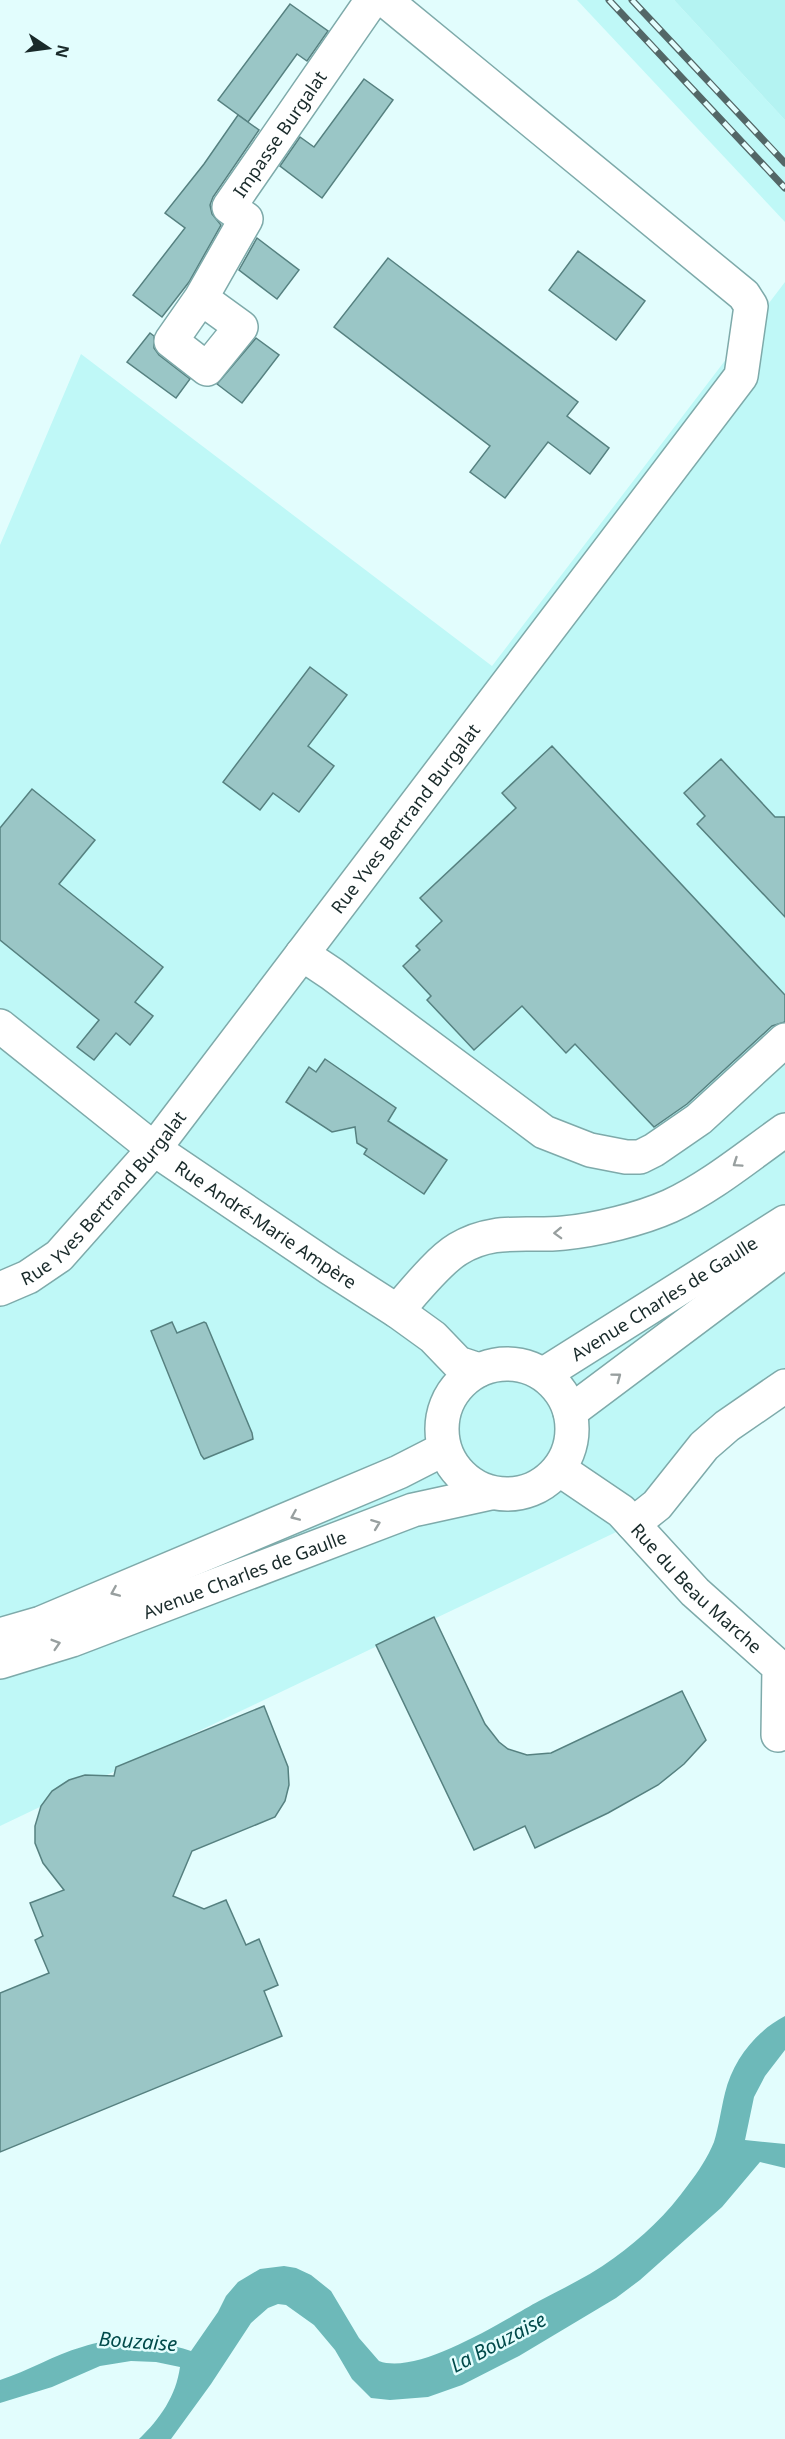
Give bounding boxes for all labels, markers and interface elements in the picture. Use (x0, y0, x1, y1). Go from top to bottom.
north arrow (18, 18, 78, 78)
text: N (50, 43, 75, 60)
street label: Impasse Burgalat (227, 66, 332, 202)
street label: Rue Yves Bertrand Burgalat (325, 718, 485, 918)
street label: Rue Yves Bertrand Burgalat (17, 1105, 191, 1291)
street label: Rue André-Marie Ampère (170, 1155, 361, 1294)
one-way arrow (732, 1156, 743, 1167)
one-way arrow (553, 1226, 562, 1239)
street label: Avenue Charles de Gaulle (566, 1231, 762, 1366)
one-way arrow (611, 1373, 622, 1384)
one-way arrow (290, 1509, 301, 1521)
street label: Rue du Beau Marche (626, 1518, 767, 1658)
one-way arrow (370, 1519, 381, 1531)
street label: Avenue Charles de Gaulle (139, 1525, 350, 1624)
one-way arrow (111, 1585, 122, 1597)
one-way arrow (50, 1639, 61, 1652)
water label: La Bouzaise (445, 2305, 551, 2379)
water label: Bouzaise (98, 2325, 178, 2357)

